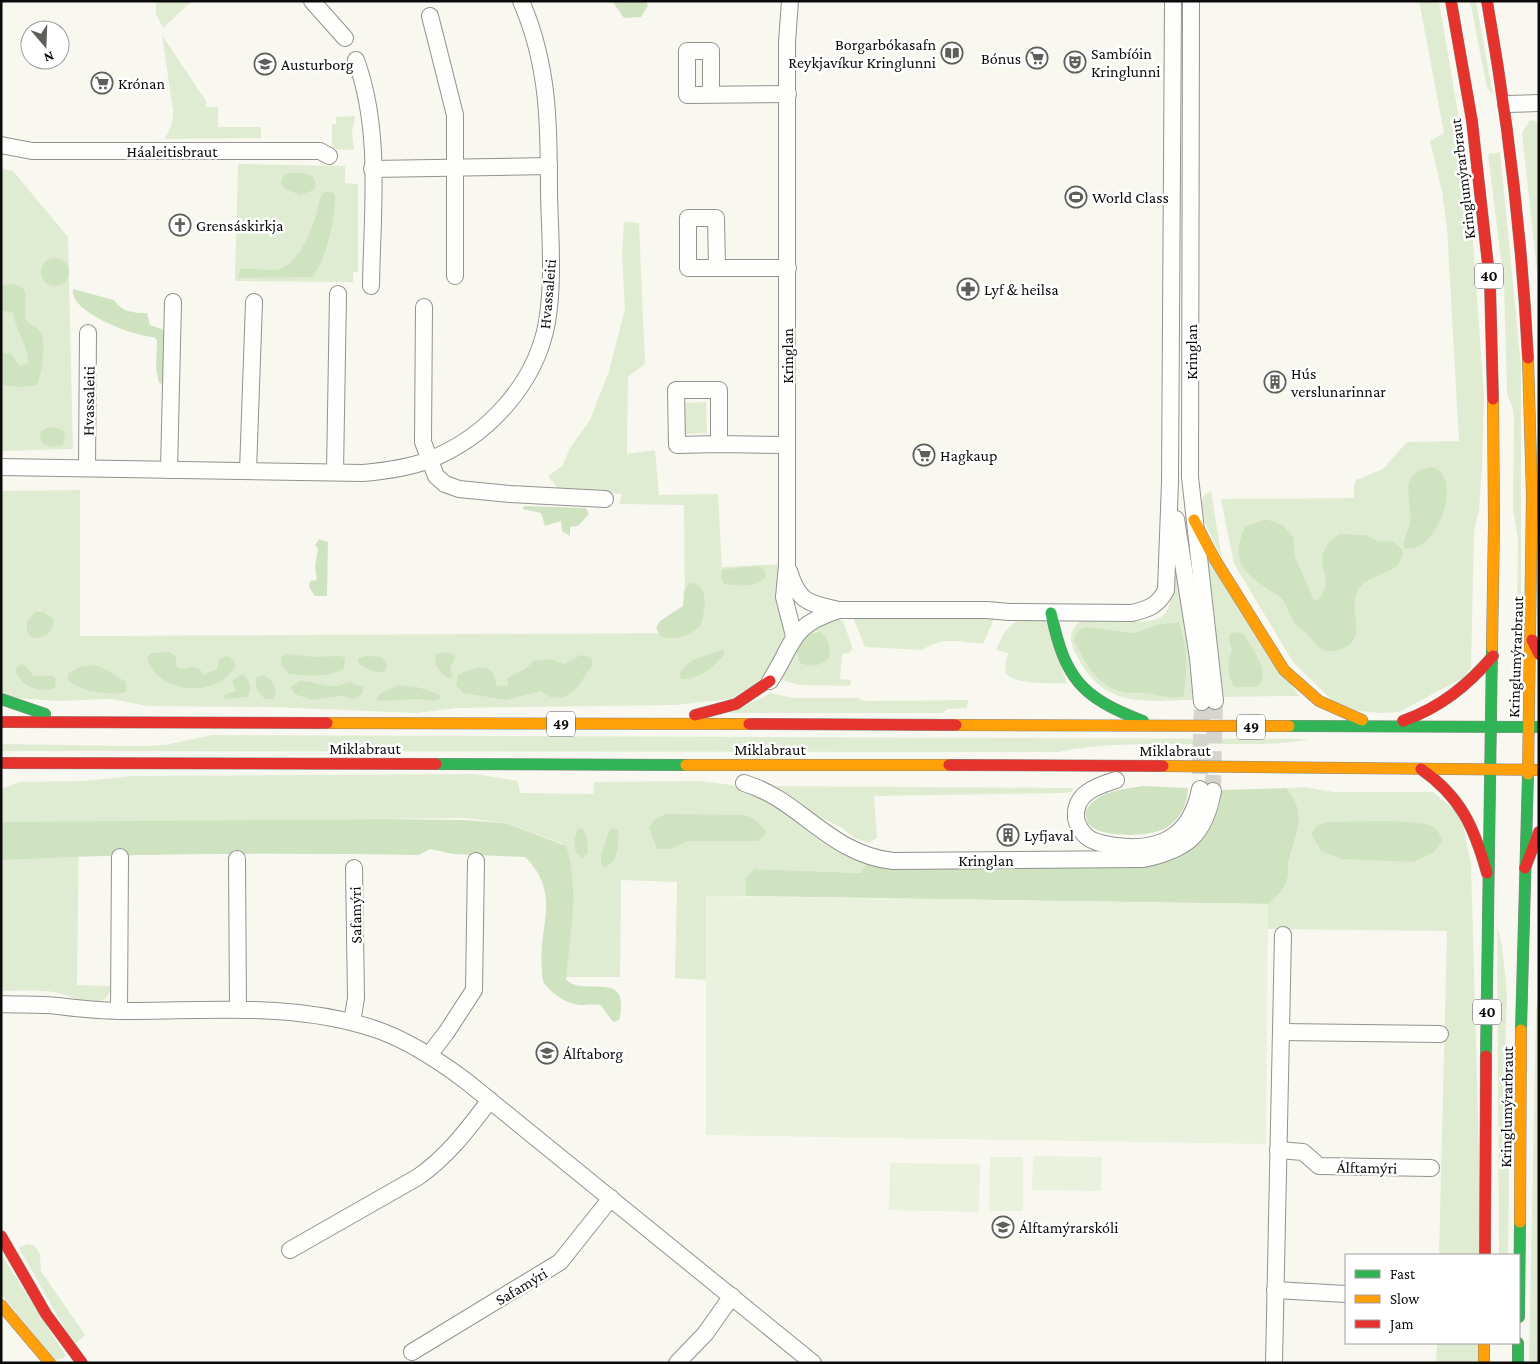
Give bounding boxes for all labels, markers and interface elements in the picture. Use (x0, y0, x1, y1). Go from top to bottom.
north arrow (20, 20, 70, 70)
place label: Borgarbókasafn Reykjavíkur Kringlunni (788, 36, 936, 72)
library icon: Borgarbókasafn Reykjavíkur Kringlunni (940, 41, 964, 65)
place label: Sambíóin Kringlunni (1091, 45, 1160, 81)
supermarket icon: Bónus (1025, 46, 1049, 70)
text: N (42, 48, 56, 67)
place label: Bónus (981, 50, 1021, 67)
theatre icon: Sambíóin Kringlunni (1063, 50, 1087, 74)
school or university icon: Austurborg (253, 52, 277, 76)
place label: Austurborg (281, 56, 354, 74)
supermarket icon: Krónan (90, 71, 114, 95)
place label: Krónan (118, 75, 165, 92)
street label: Kringlumýrarbraut (1447, 117, 1479, 240)
street label: Háaleitisbraut (126, 143, 218, 160)
sports icon: World Class (1064, 185, 1088, 209)
place label: World Class (1092, 189, 1169, 206)
church icon: Grensáskirkja (168, 213, 192, 237)
place label: Grensáskirkja (196, 217, 284, 235)
street label: Hvassaleiti (536, 258, 559, 330)
road number: 40 (1475, 264, 1503, 288)
pharmacy icon: Lyf & heilsa (956, 277, 980, 301)
place label: Lyf & heilsa (984, 281, 1059, 299)
street label: Kringlan (1183, 324, 1201, 380)
street label: Kringlan (779, 328, 797, 384)
place label: Hús verslunarinnar (1290, 365, 1386, 400)
street label: Hvassaleiti (79, 366, 98, 436)
building icon: Hús verslunarinnar (1263, 370, 1287, 394)
supermarket icon: Hagkaup (912, 443, 936, 467)
place label: Hagkaup (940, 447, 997, 465)
street label: Kringlumýrarbraut (1505, 595, 1527, 718)
road number: 49 (547, 712, 575, 736)
road number: 49 (1237, 714, 1265, 740)
street label: Miklabraut (329, 740, 401, 757)
street label: Miklabraut (734, 741, 806, 758)
street label: Miklabraut (1139, 742, 1211, 759)
building icon: Lyfjaval (996, 823, 1020, 847)
place label: Lyfjaval (1024, 827, 1074, 845)
street label: Kringlan (958, 852, 1014, 870)
street label: Safamýri (347, 886, 365, 944)
road number: 40 (1473, 1000, 1501, 1024)
school or university icon: Álftaborg (535, 1041, 559, 1065)
place label: Álftaborg (563, 1045, 623, 1063)
street label: Kringlumýrarbraut (1497, 1045, 1517, 1168)
street label: Álftamýri (1336, 1158, 1398, 1178)
school or university icon: Álftamýrarskóli (991, 1215, 1015, 1239)
place label: Álftamýrarskóli (1019, 1219, 1118, 1237)
legend (1345, 1254, 1520, 1344)
street label: Safamýri (492, 1264, 551, 1309)
text: Fast (1390, 1266, 1416, 1282)
text: Slow (1390, 1291, 1420, 1307)
text: Jam (1388, 1316, 1413, 1333)

